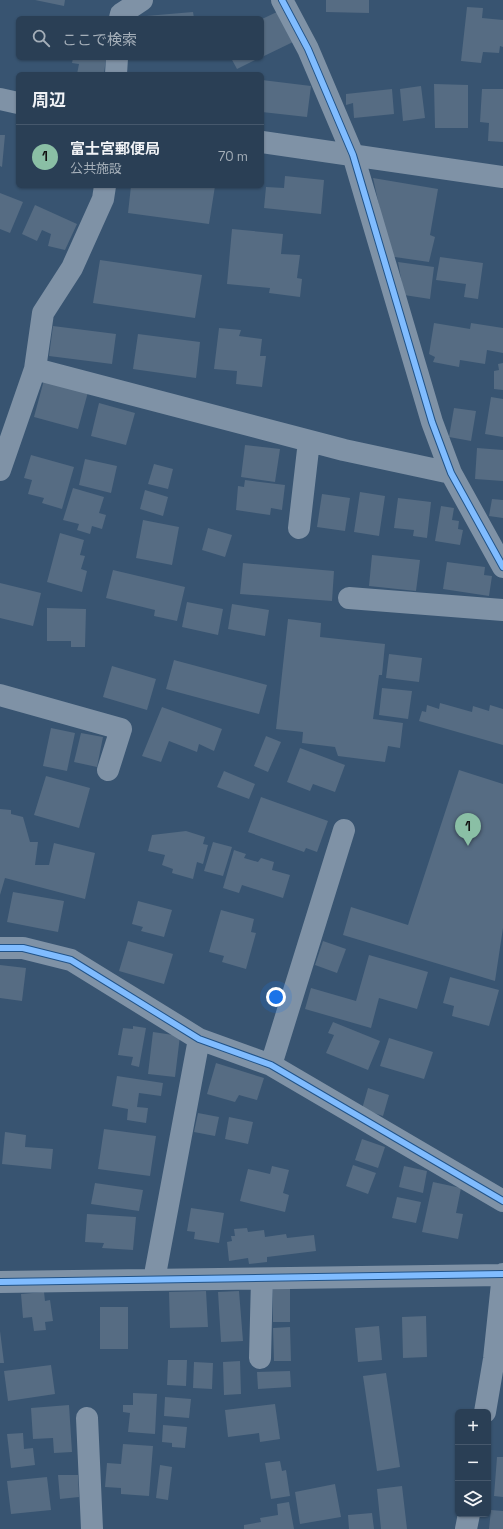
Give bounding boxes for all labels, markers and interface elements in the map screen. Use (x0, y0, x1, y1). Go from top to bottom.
search box (16, 16, 264, 60)
icon: search (30, 27, 52, 49)
text: ここで検索 (62, 30, 137, 49)
text: 周辺 (32, 89, 66, 111)
text: 富士宮郵便局 (70, 139, 160, 158)
text: 1 (42, 148, 48, 165)
text: 70 m (218, 148, 248, 165)
text: 公共施設 (70, 160, 122, 177)
pin: 1 (455, 813, 481, 846)
your location (266, 987, 286, 1007)
map controls (455, 1409, 491, 1517)
button: + (455, 1409, 491, 1445)
button: − (455, 1445, 491, 1481)
button: layers (455, 1481, 491, 1517)

